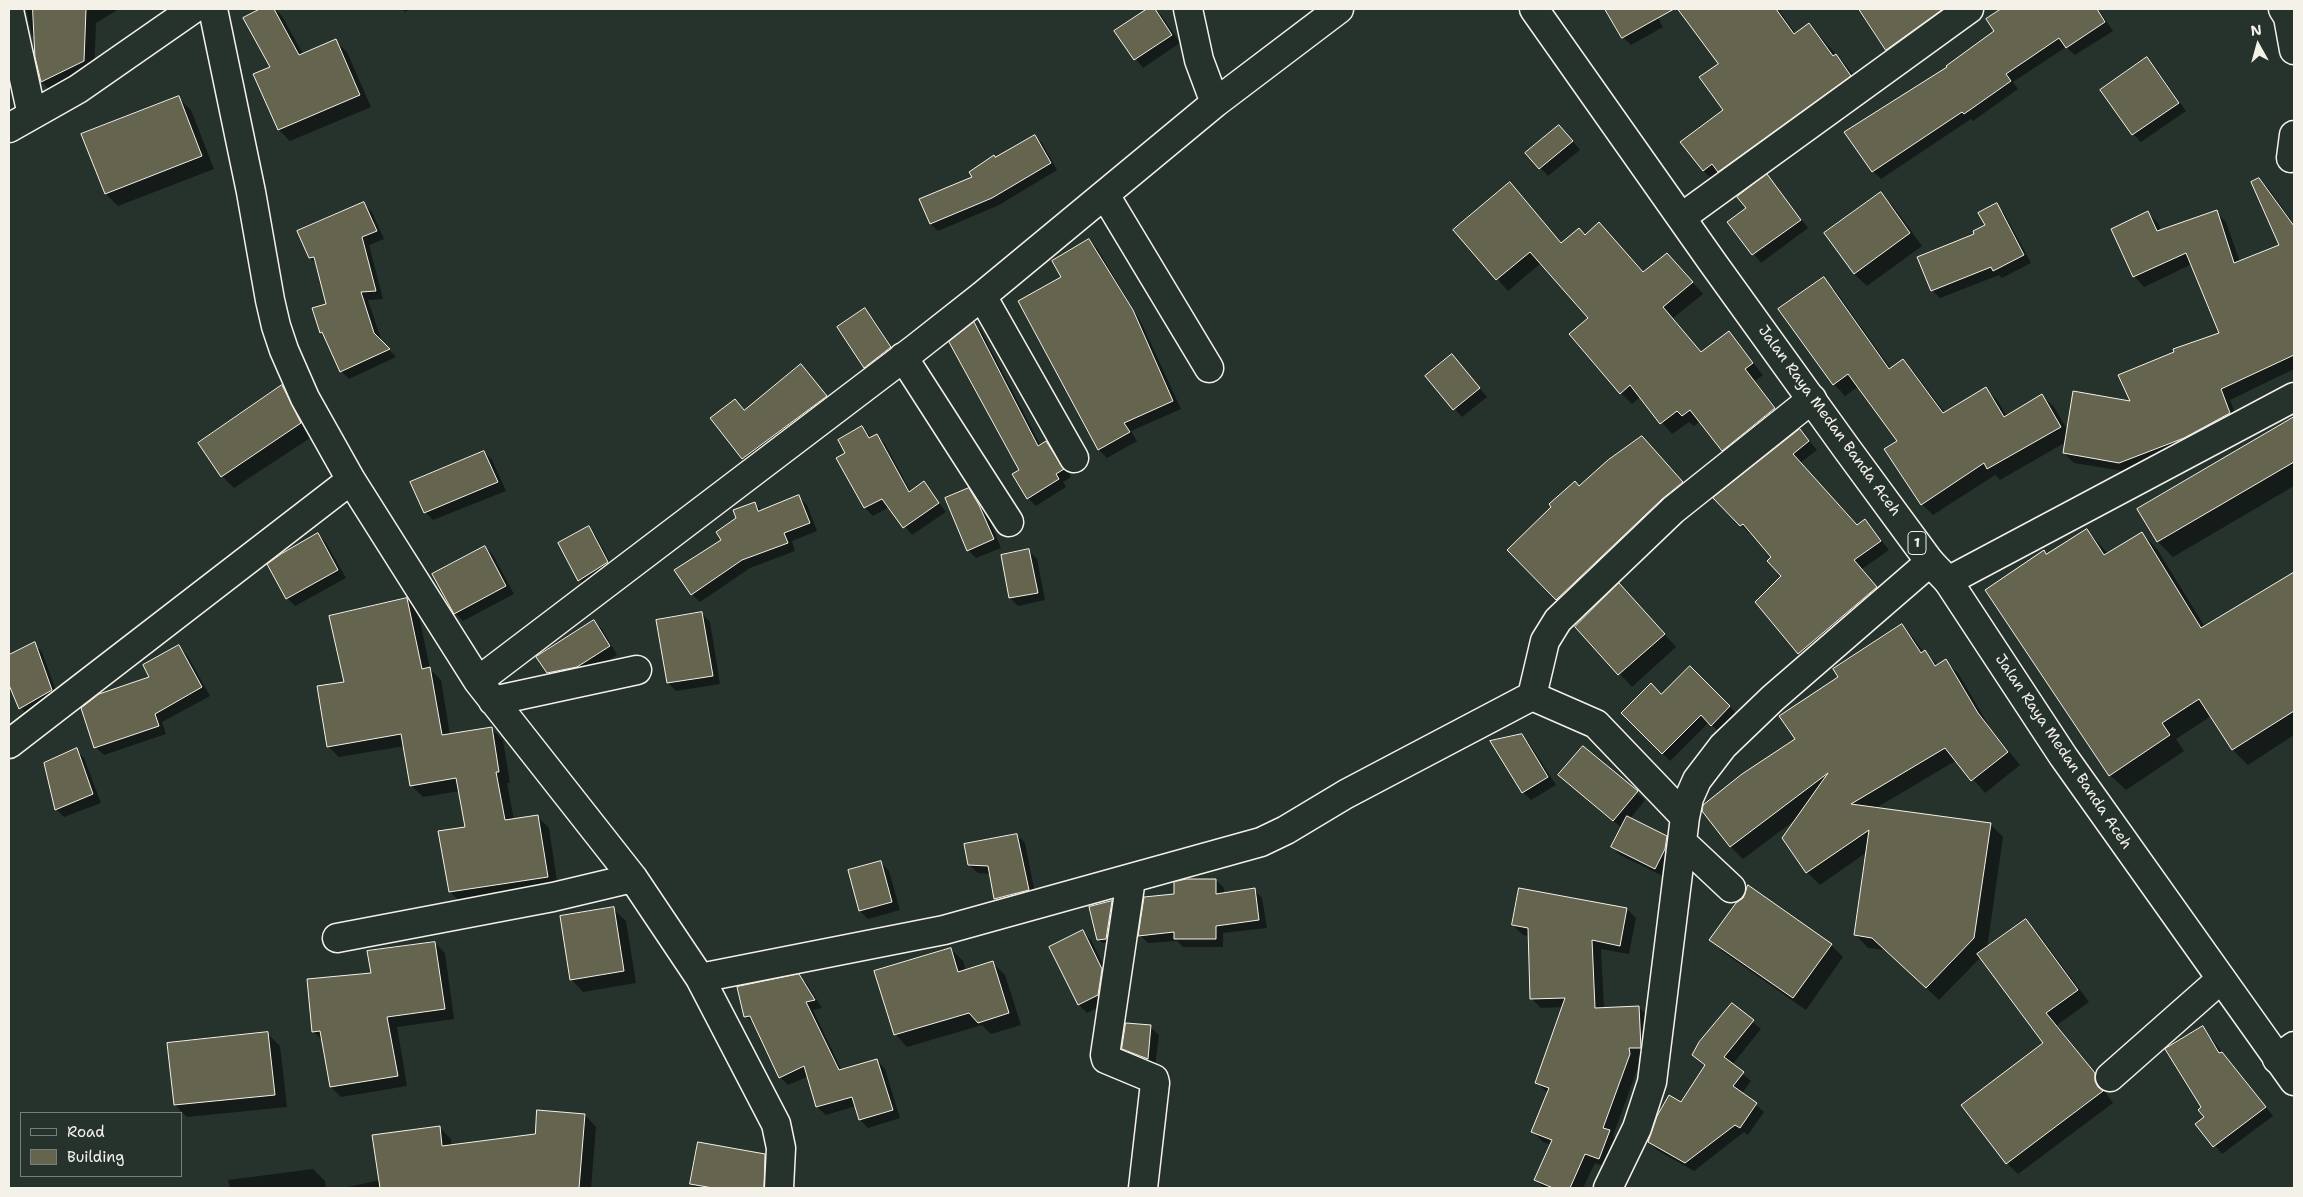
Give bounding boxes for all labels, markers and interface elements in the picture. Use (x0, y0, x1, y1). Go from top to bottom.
north arrow (2233, 20, 2283, 70)
text: N (2250, 21, 2263, 40)
street label: Jalan Raya Medan Banda Aceh (1754, 322, 1904, 520)
road number: 1 (1908, 532, 1926, 554)
street label: Jalan Raya Medan Banda Aceh (1991, 651, 2135, 853)
legend (20, 1112, 182, 1177)
text: Road (67, 1122, 105, 1142)
text: Building (67, 1147, 124, 1167)

